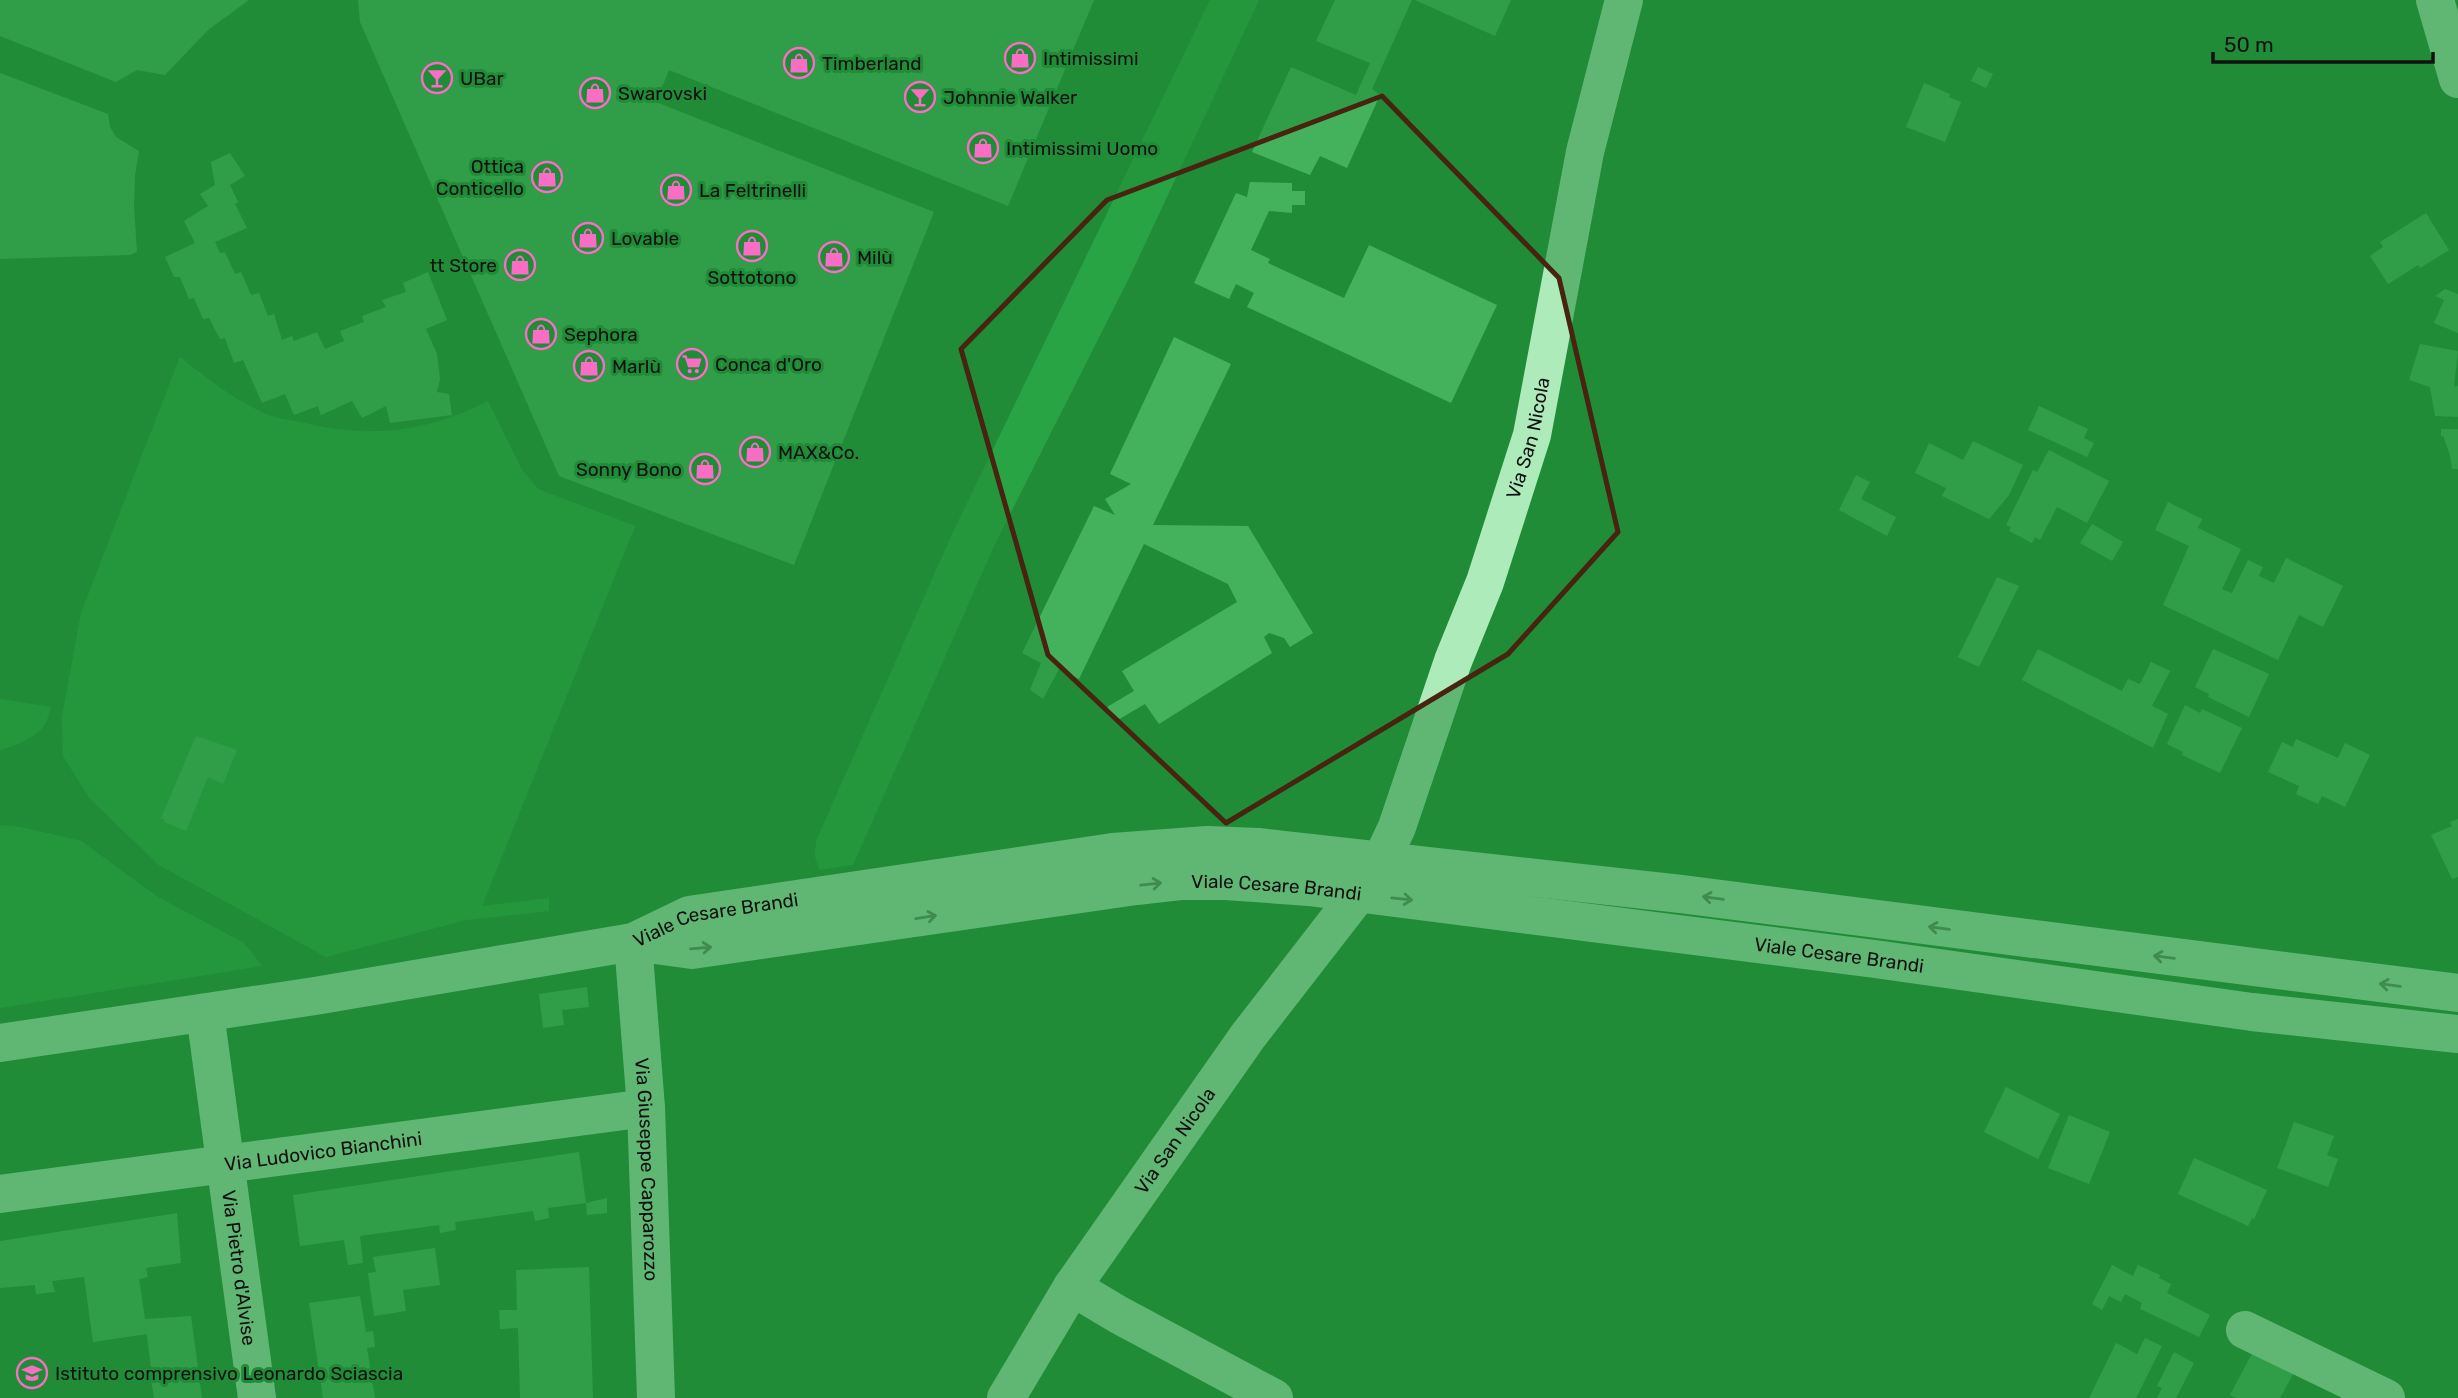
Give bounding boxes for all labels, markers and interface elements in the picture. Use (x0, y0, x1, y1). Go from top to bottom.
scale bar (2213, 21, 2434, 65)
text: 50 m (2224, 32, 2274, 57)
shop icon: Intimissimi (1003, 41, 1037, 75)
shop icon: Timberland (782, 46, 816, 80)
place label: Intimissimi (1043, 47, 1139, 70)
place label: Timberland (822, 52, 922, 75)
bar icon: UBar (420, 61, 454, 95)
place label: UBar (460, 67, 504, 90)
shop icon: Swarovski (578, 76, 612, 110)
bar icon: Johnnie Walker (903, 80, 937, 114)
place label: Swarovski (618, 82, 707, 105)
place label: Johnnie Walker (943, 86, 1078, 109)
shop icon: Intimissimi Uomo (966, 131, 1000, 165)
place label: Intimissimi Uomo (1006, 137, 1158, 160)
place label: Ottica Conticello (436, 155, 524, 200)
shop icon: Ottica Conticello (530, 160, 564, 194)
shop icon: La Feltrinelli (659, 173, 693, 207)
place label: La Feltrinelli (699, 179, 806, 202)
shop icon: Lovable (571, 221, 605, 255)
place label: Lovable (611, 227, 679, 250)
shop icon: Sottotono (735, 229, 769, 263)
shop icon: Milù (817, 240, 851, 274)
place label: Milù (857, 246, 893, 269)
shop icon: tt Store (503, 248, 537, 282)
place label: tt Store (430, 254, 497, 277)
place label: Sottotono (707, 266, 797, 289)
shop icon: Sephora (524, 317, 558, 351)
place label: Sephora (564, 323, 638, 346)
supermarket icon: Conca d'Oro (675, 347, 709, 381)
shop icon: Marlù (572, 349, 606, 383)
place label: Conca d'Oro (715, 353, 822, 376)
place label: Marlù (612, 355, 661, 378)
street label: Via San Nicola (1501, 375, 1555, 502)
shop icon: MAX&Co. (738, 435, 772, 469)
place label: MAX&Co. (778, 441, 859, 464)
shop icon: Sonny Bono (688, 452, 722, 486)
place label: Sonny Bono (576, 458, 682, 481)
street label: Viale Cesare Brandi (1191, 870, 1363, 906)
one-way arrow (1139, 878, 1162, 891)
street label: Viale Cesare Brandi (630, 888, 800, 952)
one-way arrow (1702, 891, 1725, 904)
one-way arrow (1390, 893, 1413, 906)
one-way arrow (914, 910, 937, 923)
one-way arrow (1928, 921, 1951, 934)
street label: Viale Cesare Brandi (1753, 933, 1925, 978)
one-way arrow (689, 941, 712, 954)
one-way arrow (2154, 950, 2176, 963)
one-way arrow (2379, 978, 2402, 991)
street label: Via Giuseppe Capparozzo (630, 1057, 663, 1282)
street label: Via San Nicola (1130, 1083, 1220, 1199)
street label: Via Ludovico Bianchini (223, 1127, 423, 1176)
street label: Via Pietro d'Alvise (217, 1189, 261, 1347)
school or university icon: Istituto comprensivo Leonardo Sciascia (15, 1356, 49, 1390)
place label: Istituto comprensivo Leonardo Sciascia (55, 1362, 403, 1385)

